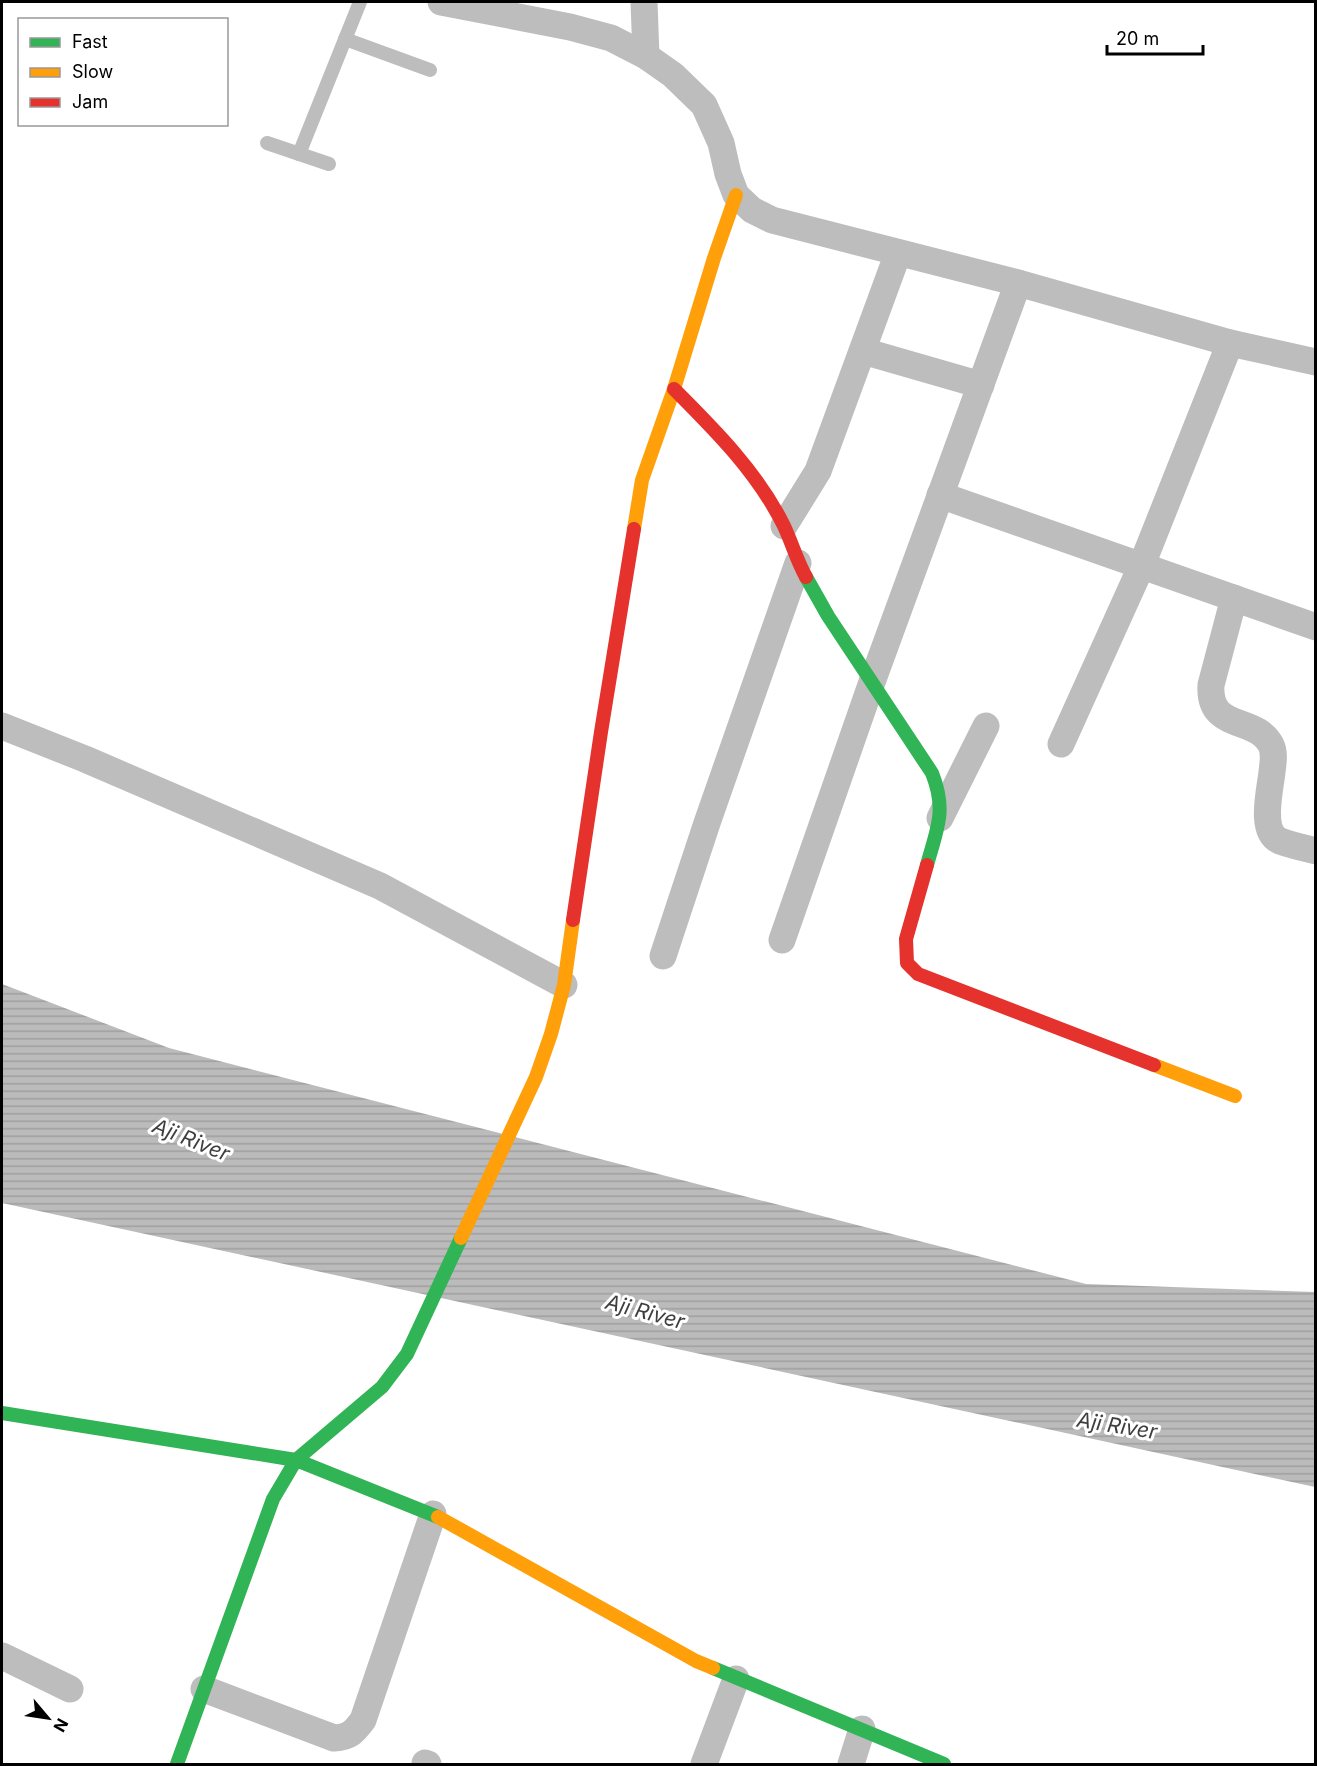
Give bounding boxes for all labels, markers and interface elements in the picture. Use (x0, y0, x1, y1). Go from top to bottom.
legend (18, 18, 228, 126)
scale bar (1107, 18, 1203, 56)
text: 20 m (1116, 28, 1159, 49)
text: Fast (72, 31, 108, 52)
text: Slow (72, 61, 113, 82)
text: Jam (72, 91, 108, 112)
water label: Aji River (148, 1112, 234, 1167)
water label: Aji River (602, 1289, 688, 1334)
water label: Aji River (1074, 1407, 1160, 1444)
north arrow (18, 1688, 78, 1748)
text: N (49, 1715, 73, 1735)

